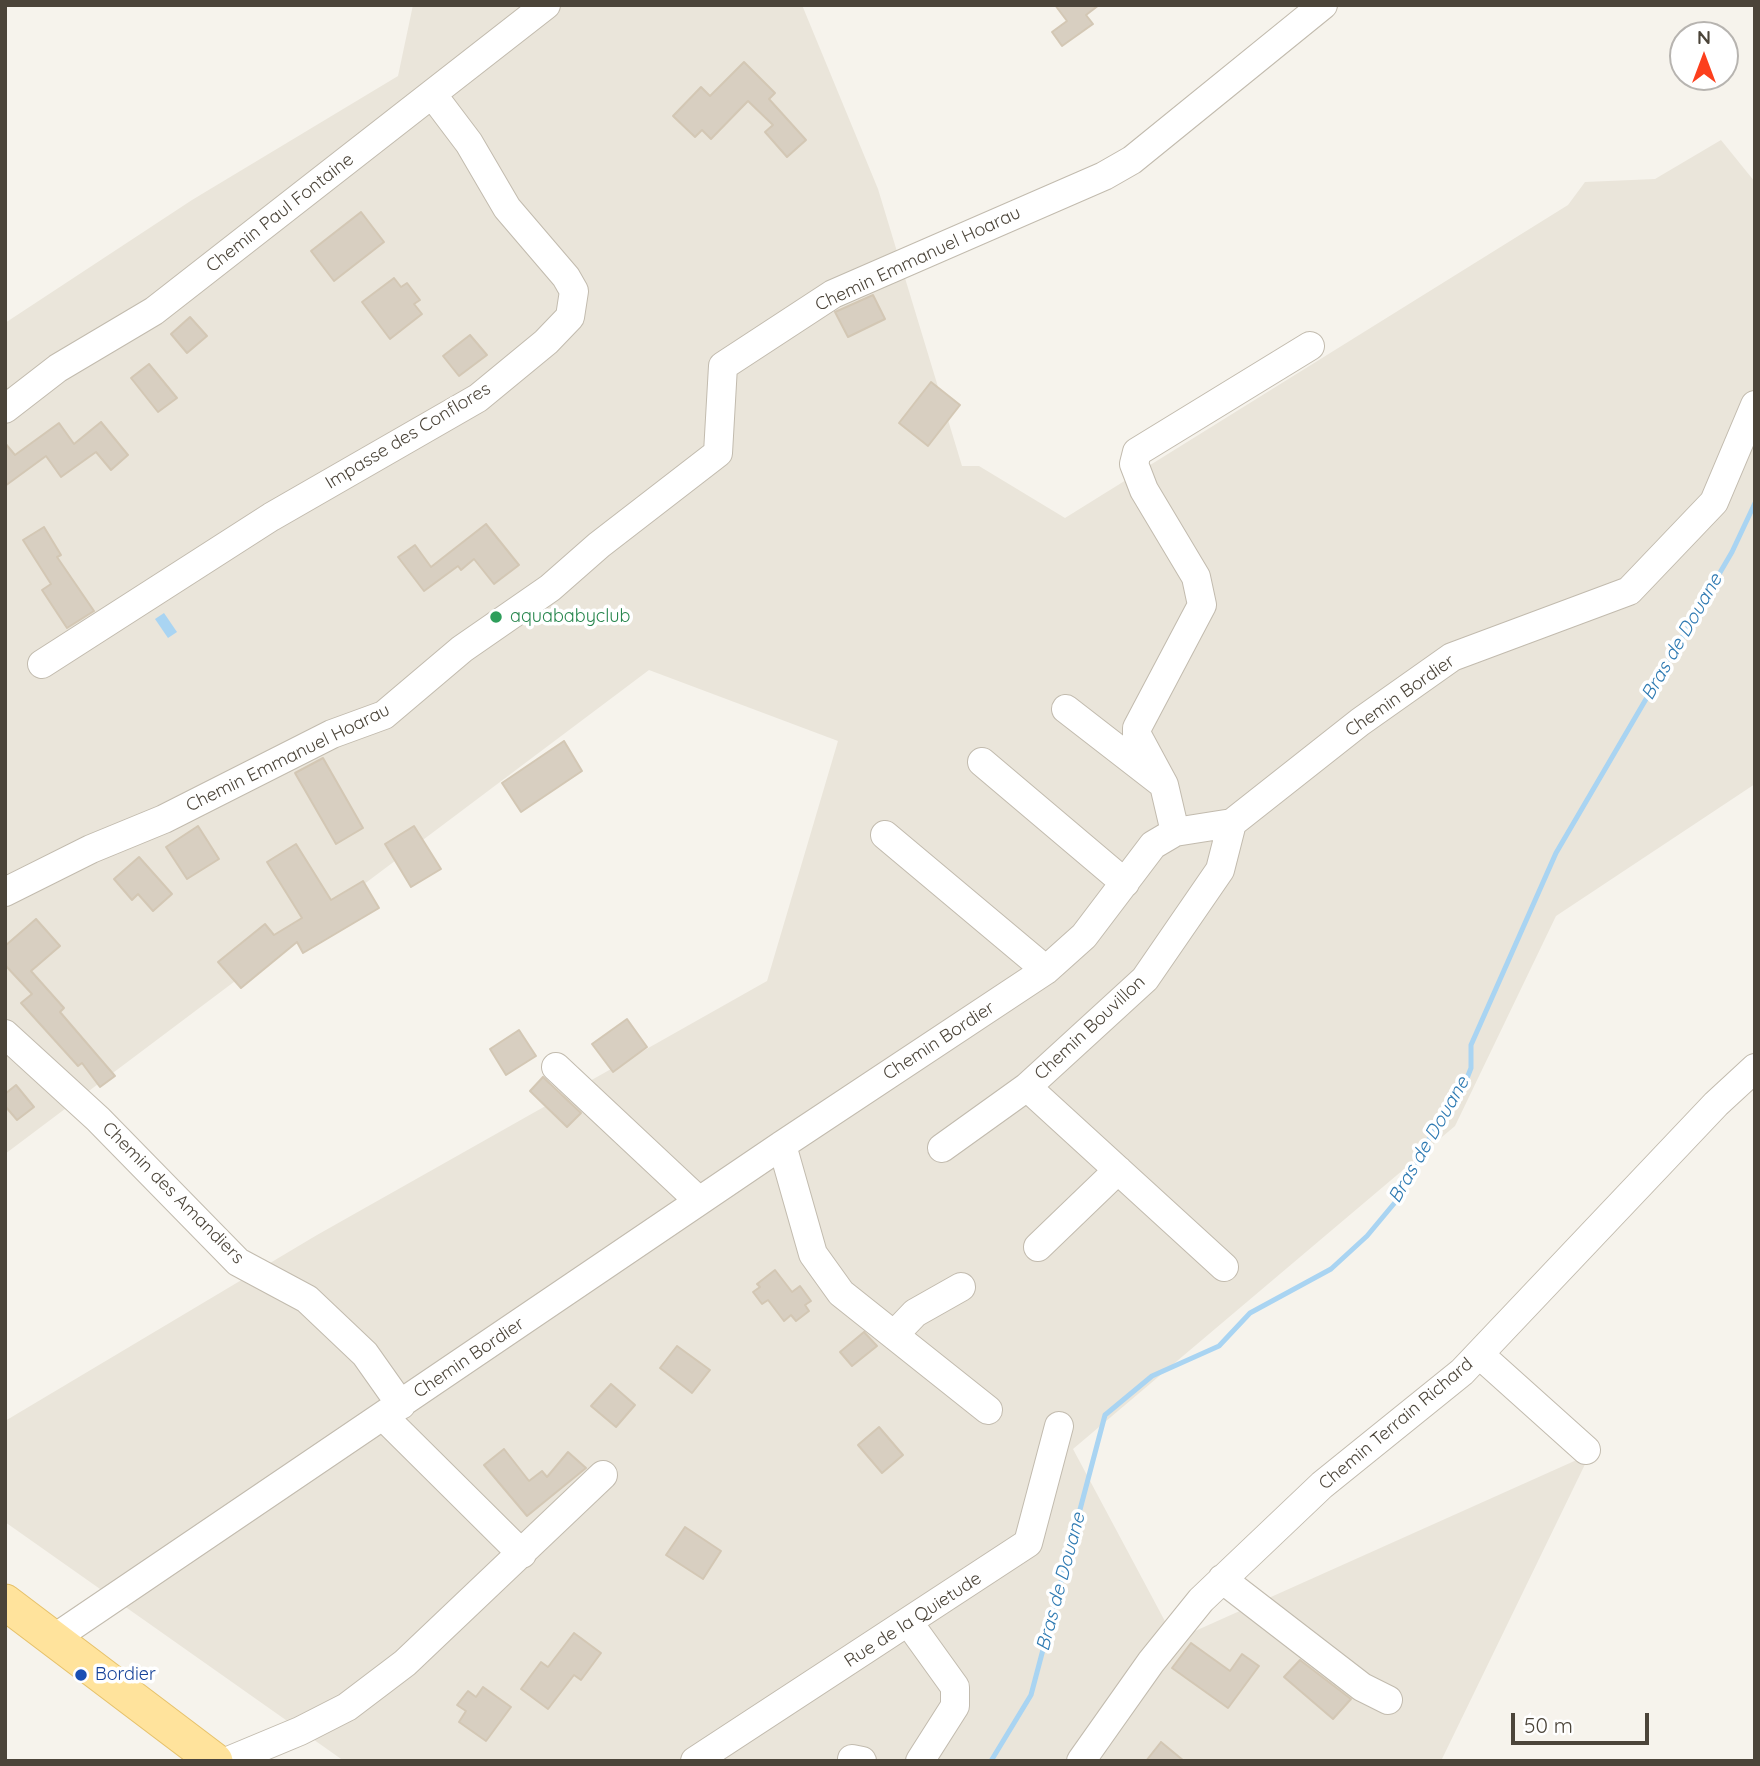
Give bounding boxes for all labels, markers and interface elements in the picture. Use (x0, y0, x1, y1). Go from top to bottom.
north arrow (1669, 21, 1739, 91)
text: N (1697, 25, 1711, 49)
street label: Chemin Paul Fontaine (202, 149, 358, 277)
street label: Chemin Emmanuel Hoarau (812, 202, 1024, 316)
street label: Impasse des Conflores (322, 378, 494, 494)
water label: Bras de Douane (1637, 570, 1727, 704)
place label: aquababyclub (510, 606, 630, 628)
marker: aquababyclub (488, 609, 504, 625)
street label: Chemin Bordier (1341, 650, 1459, 742)
street label: Chemin Emmanuel Hoarau (183, 699, 393, 817)
street label: Chemin Bouvillon (1030, 971, 1150, 1085)
street label: Chemin Bordier (879, 997, 999, 1085)
water label: Bras de Douane (1384, 1073, 1474, 1207)
street label: Chemin des Amandiers (98, 1118, 248, 1268)
street label: Chemin Bordier (410, 1313, 528, 1403)
street label: Chemin Terrain Richard (1315, 1353, 1477, 1495)
water label: Bras de Douane (1032, 1511, 1090, 1653)
street label: Rue de la Quietude (841, 1568, 985, 1672)
place label: Bordier (95, 1664, 156, 1686)
marker: Bordier (73, 1667, 89, 1683)
scale bar (1515, 1700, 1653, 1744)
text: 50 m (1524, 1712, 1573, 1738)

